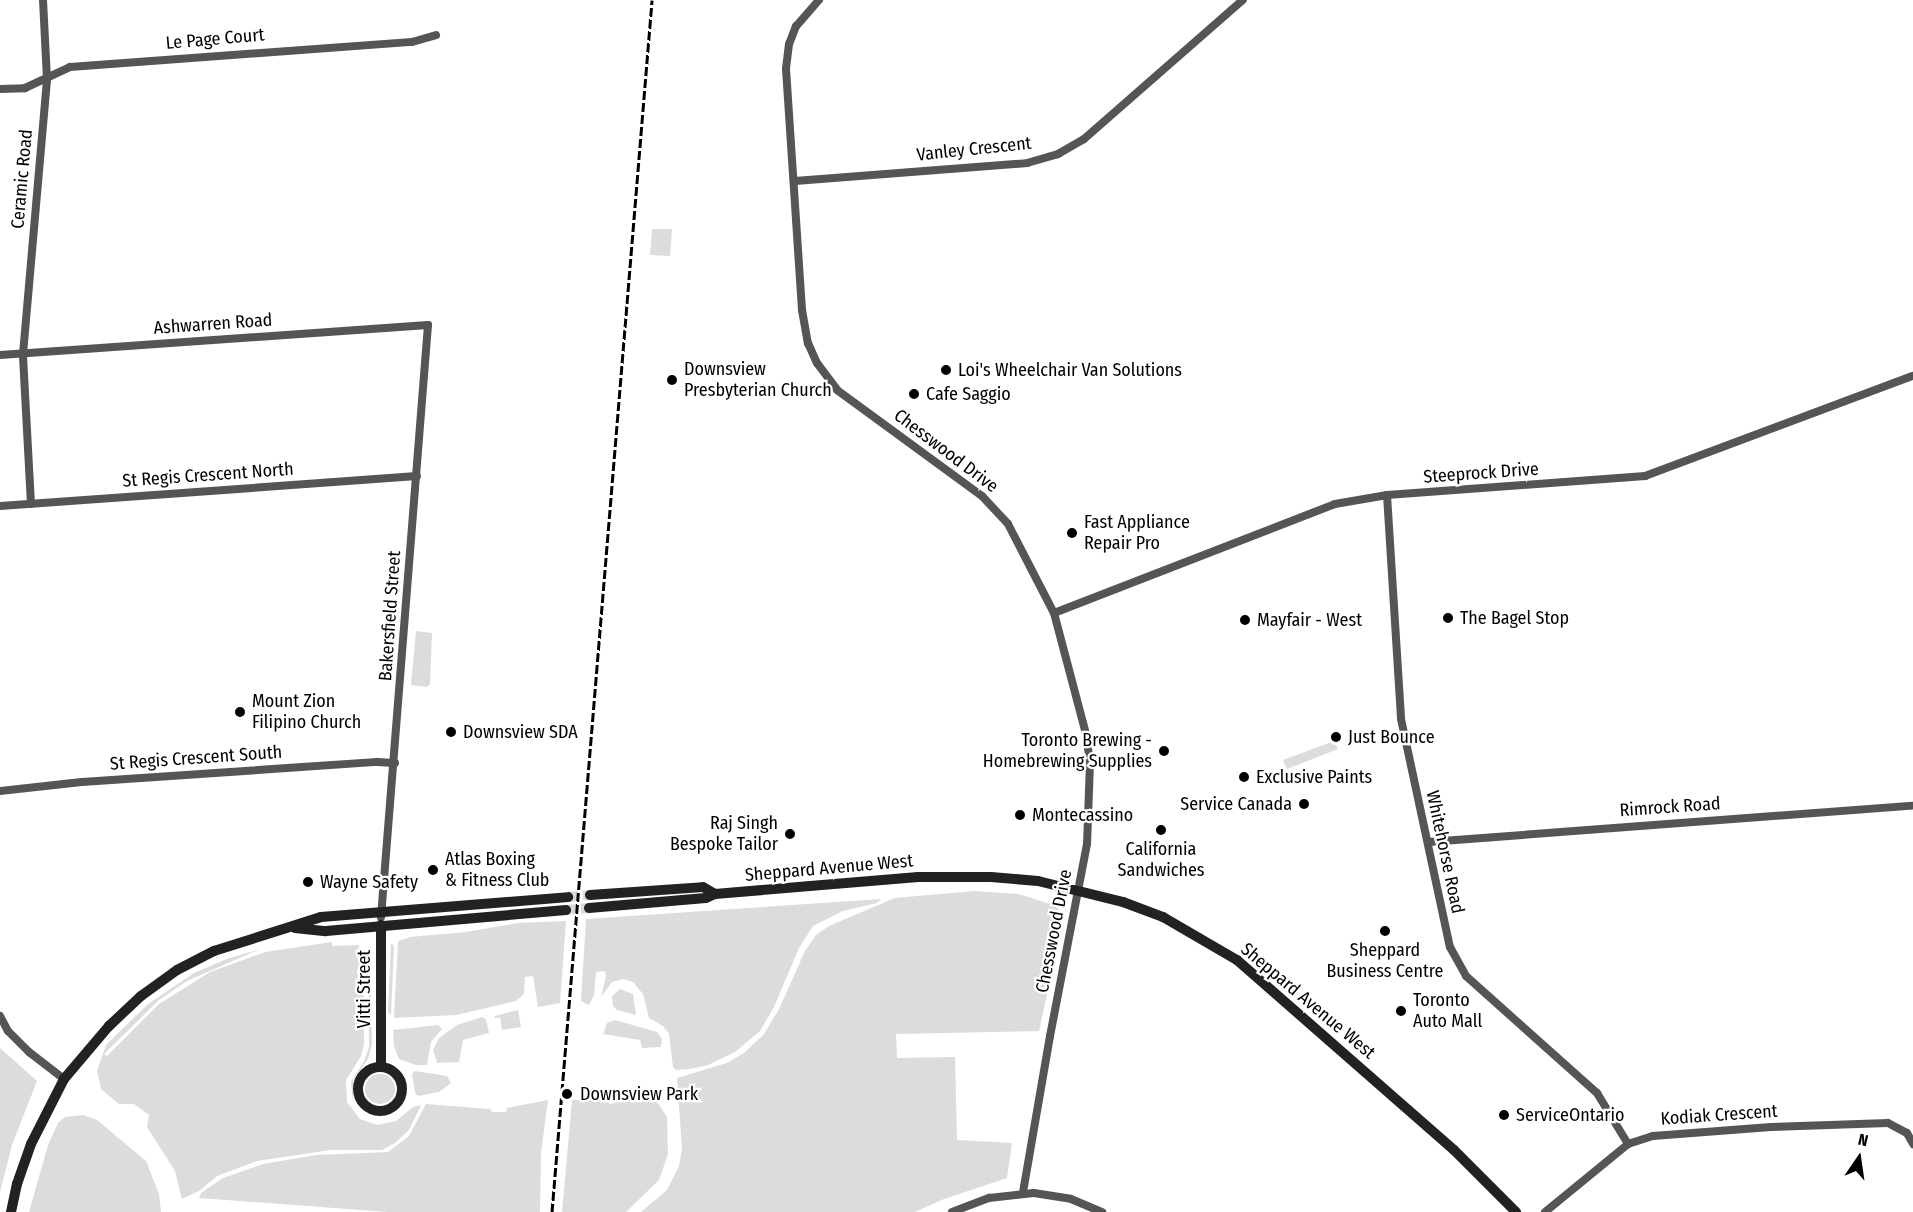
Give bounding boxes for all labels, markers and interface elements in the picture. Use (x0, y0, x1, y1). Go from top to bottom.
street label: Le Page Court (165, 24, 265, 54)
street label: Ceramic Road (7, 128, 37, 230)
street label: Vanley Crescent (916, 132, 1032, 166)
street label: Ashwarren Road (153, 309, 273, 339)
place label: Downsview Presbyterian Church (684, 359, 832, 401)
place label: Loi's Wheelchair Van Solutions (958, 359, 1182, 381)
marker: Loi's Wheelchair Van Solutions (939, 363, 953, 377)
marker: Downsview Presbyterian Church (665, 373, 679, 387)
place label: Cafe Saggio (926, 383, 1011, 405)
marker: Cafe Saggio (907, 387, 921, 401)
street label: Chesswood Drive (890, 405, 1002, 497)
street label: St Regis Crescent North (122, 458, 294, 492)
street label: Steeprock Drive (1423, 458, 1539, 488)
place label: Fast Appliance Repair Pro (1084, 512, 1190, 554)
marker: Fast Appliance Repair Pro (1065, 526, 1079, 540)
street label: Bakersfield Street (375, 550, 405, 682)
place label: The Bagel Stop (1460, 607, 1569, 629)
place label: Mayfair - West (1257, 609, 1362, 631)
marker: The Bagel Stop (1441, 611, 1455, 625)
marker: Mayfair - West (1238, 613, 1252, 627)
place label: Mount Zion Filipino Church (252, 691, 361, 734)
marker: Mount Zion Filipino Church (233, 705, 247, 719)
place label: Downsview SDA (463, 721, 578, 743)
marker: Downsview SDA (444, 725, 458, 739)
place label: Just Bounce (1348, 726, 1435, 748)
place label: Toronto Brewing - Homebrewing Supplies (983, 730, 1152, 772)
marker: Just Bounce (1329, 730, 1343, 744)
street label: St Regis Crescent South (109, 741, 283, 775)
marker: Toronto Brewing - Homebrewing Supplies (1157, 744, 1171, 758)
place label: Exclusive Paints (1256, 766, 1372, 788)
marker: Exclusive Paints (1237, 770, 1251, 784)
street label: Whitehorse Road (1421, 789, 1469, 915)
place label: Service Canada (1180, 793, 1292, 815)
street label: Rimrock Road (1619, 793, 1721, 821)
marker: Service Canada (1297, 797, 1311, 811)
place label: Montecassino (1032, 804, 1133, 826)
marker: Montecassino (1013, 808, 1027, 822)
place label: Raj Singh Bespoke Tailor (670, 813, 778, 856)
marker: California Sandwiches (1154, 823, 1168, 837)
marker: Raj Singh Bespoke Tailor (783, 827, 797, 841)
place label: California Sandwiches (1118, 839, 1204, 882)
place label: Atlas Boxing & Fitness Club (445, 849, 549, 892)
street label: Sheppard Avenue West (744, 850, 914, 886)
marker: Atlas Boxing & Fitness Club (426, 863, 440, 877)
street label: Chesswood Drive (1031, 868, 1077, 994)
place label: Wayne Safety (320, 871, 418, 893)
marker: Wayne Safety (301, 875, 315, 889)
marker: Sheppard Business Centre (1378, 924, 1392, 938)
street label: Sheppard Avenue West (1236, 938, 1380, 1064)
place label: Sheppard Business Centre (1327, 940, 1443, 982)
street label: Vitti Street (353, 950, 375, 1028)
place label: Toronto Auto Mall (1413, 990, 1482, 1032)
marker: Toronto Auto Mall (1394, 1004, 1408, 1018)
place label: Downsview Park (580, 1083, 698, 1105)
marker: Downsview Park (558, 1085, 576, 1103)
street label: Kodiak Crescent (1660, 1100, 1778, 1130)
place label: ServiceOntario (1516, 1104, 1625, 1126)
marker: ServiceOntario (1497, 1108, 1511, 1122)
north arrow (1829, 1128, 1889, 1188)
text: N (1856, 1130, 1870, 1150)

